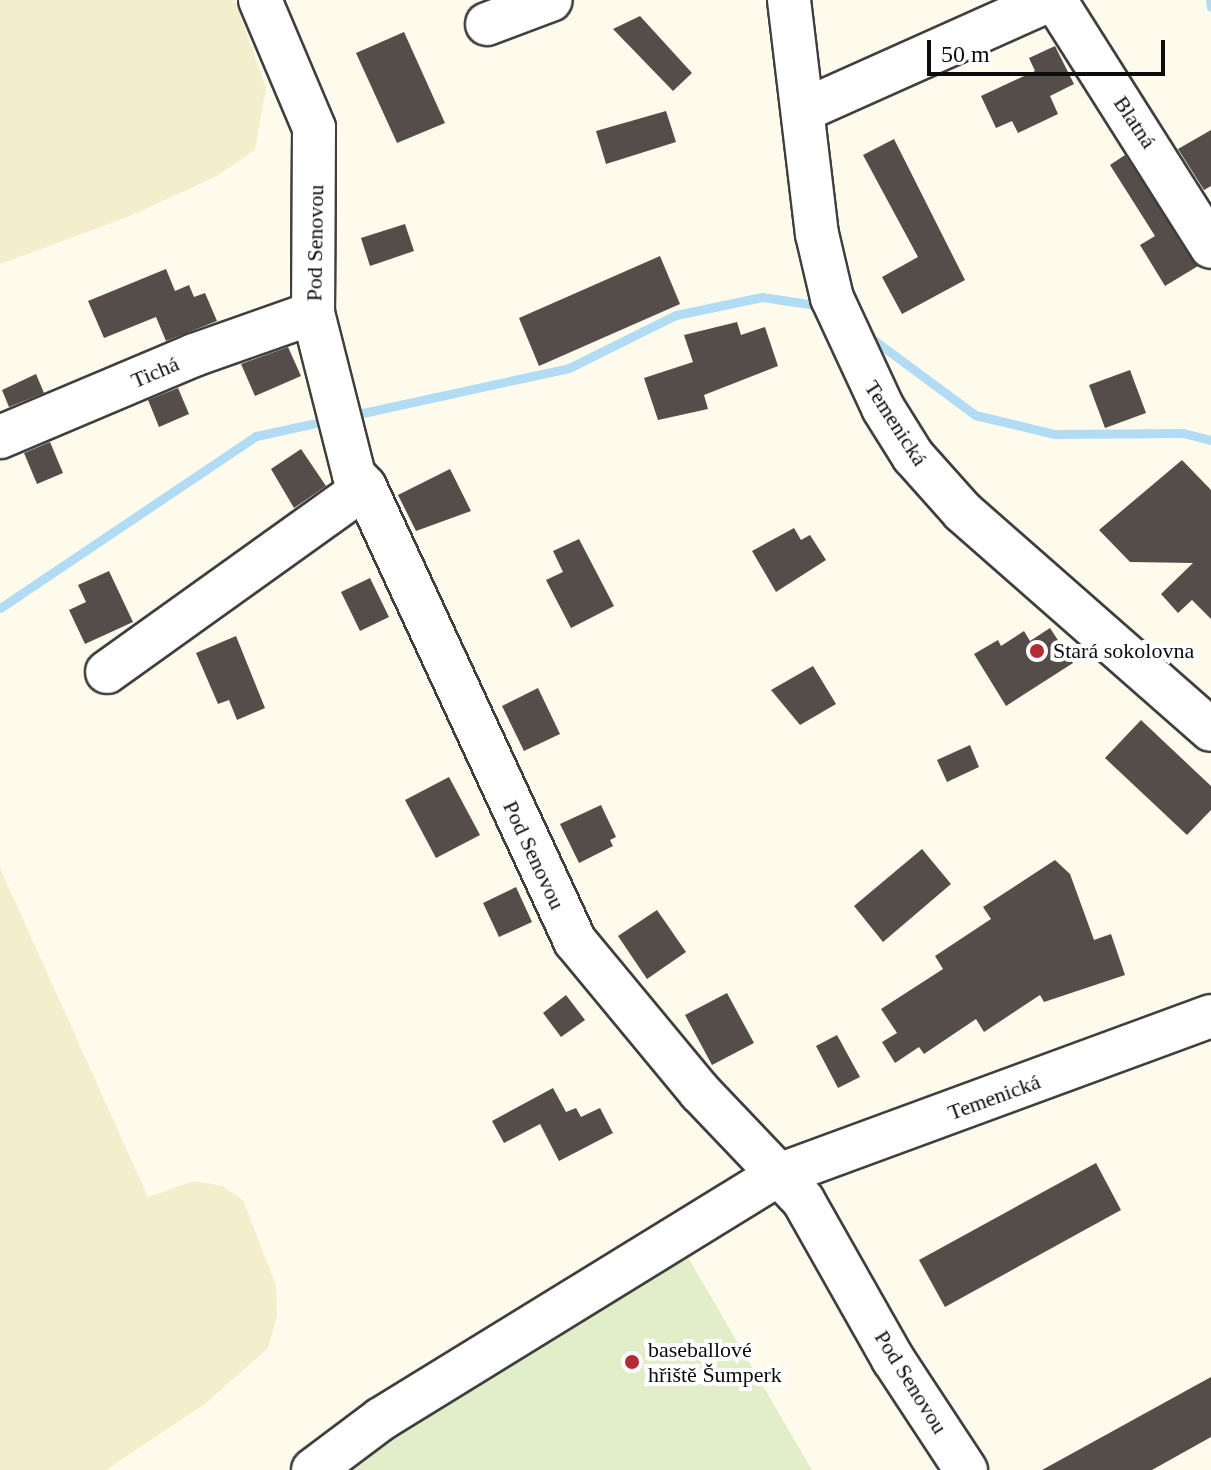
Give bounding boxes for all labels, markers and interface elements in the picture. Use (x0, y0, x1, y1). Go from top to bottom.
scale bar (931, 24, 1169, 74)
text: 50 m (941, 41, 990, 67)
street label: Blatná (1108, 91, 1162, 153)
street label: Pod Senovou (301, 184, 329, 302)
street label: Tichá (127, 350, 183, 394)
street label: Temenická (859, 375, 933, 471)
place label: Stará sokolovna (1053, 638, 1194, 664)
marker: Stará sokolovna (1028, 642, 1046, 660)
street label: Pod Senovou (497, 797, 571, 913)
street label: Temenická (944, 1068, 1044, 1126)
street label: Pod Senovou (869, 1326, 953, 1438)
place label: baseballové hřiště Šumperk (648, 1336, 782, 1388)
marker: baseballové hřiště Šumperk (623, 1353, 641, 1371)

